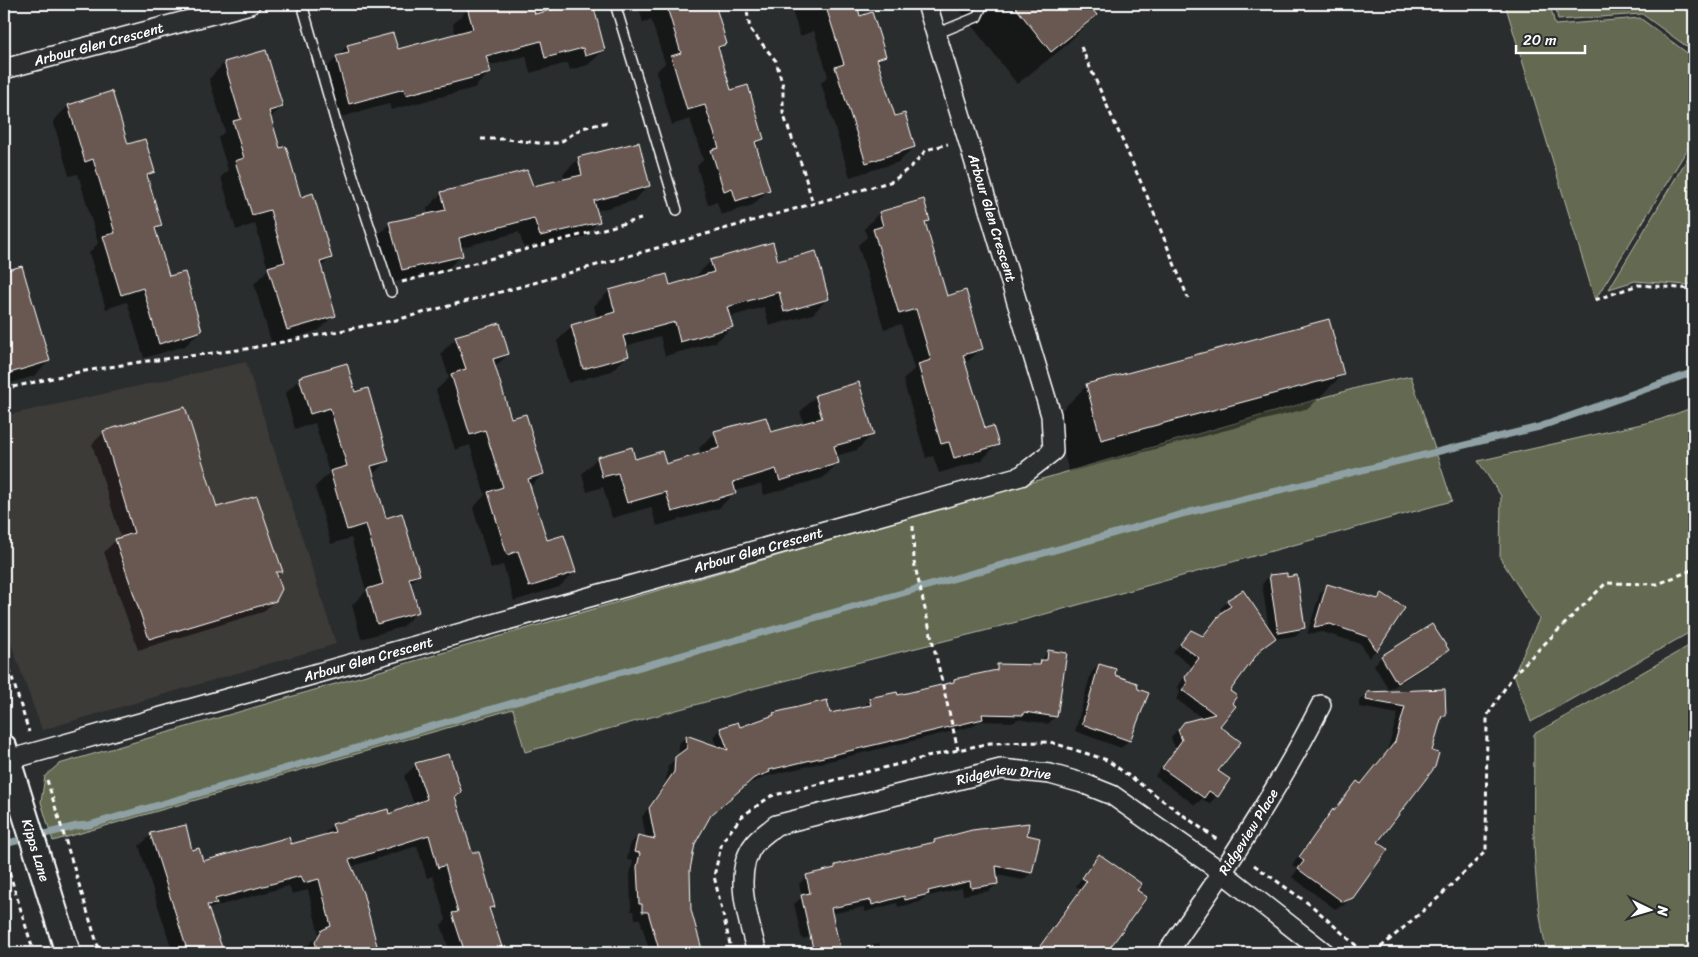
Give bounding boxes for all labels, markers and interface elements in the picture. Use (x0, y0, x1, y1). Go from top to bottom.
street label: Arbour Glen Crescent (30, 15, 166, 73)
scale bar (1516, 22, 1584, 54)
text: 20 m (1523, 27, 1557, 53)
street label: Arbour Glen Crescent (960, 150, 1023, 285)
street label: Arbour Glen Crescent (690, 520, 826, 580)
street label: Arbour Glen Crescent (300, 629, 436, 689)
street label: Ridgeview Drive (953, 756, 1053, 792)
street label: Ridgeview Place (1211, 783, 1285, 880)
street label: Kipps Lane (15, 816, 58, 885)
north arrow (1626, 884, 1676, 934)
text: N (1650, 904, 1675, 917)

